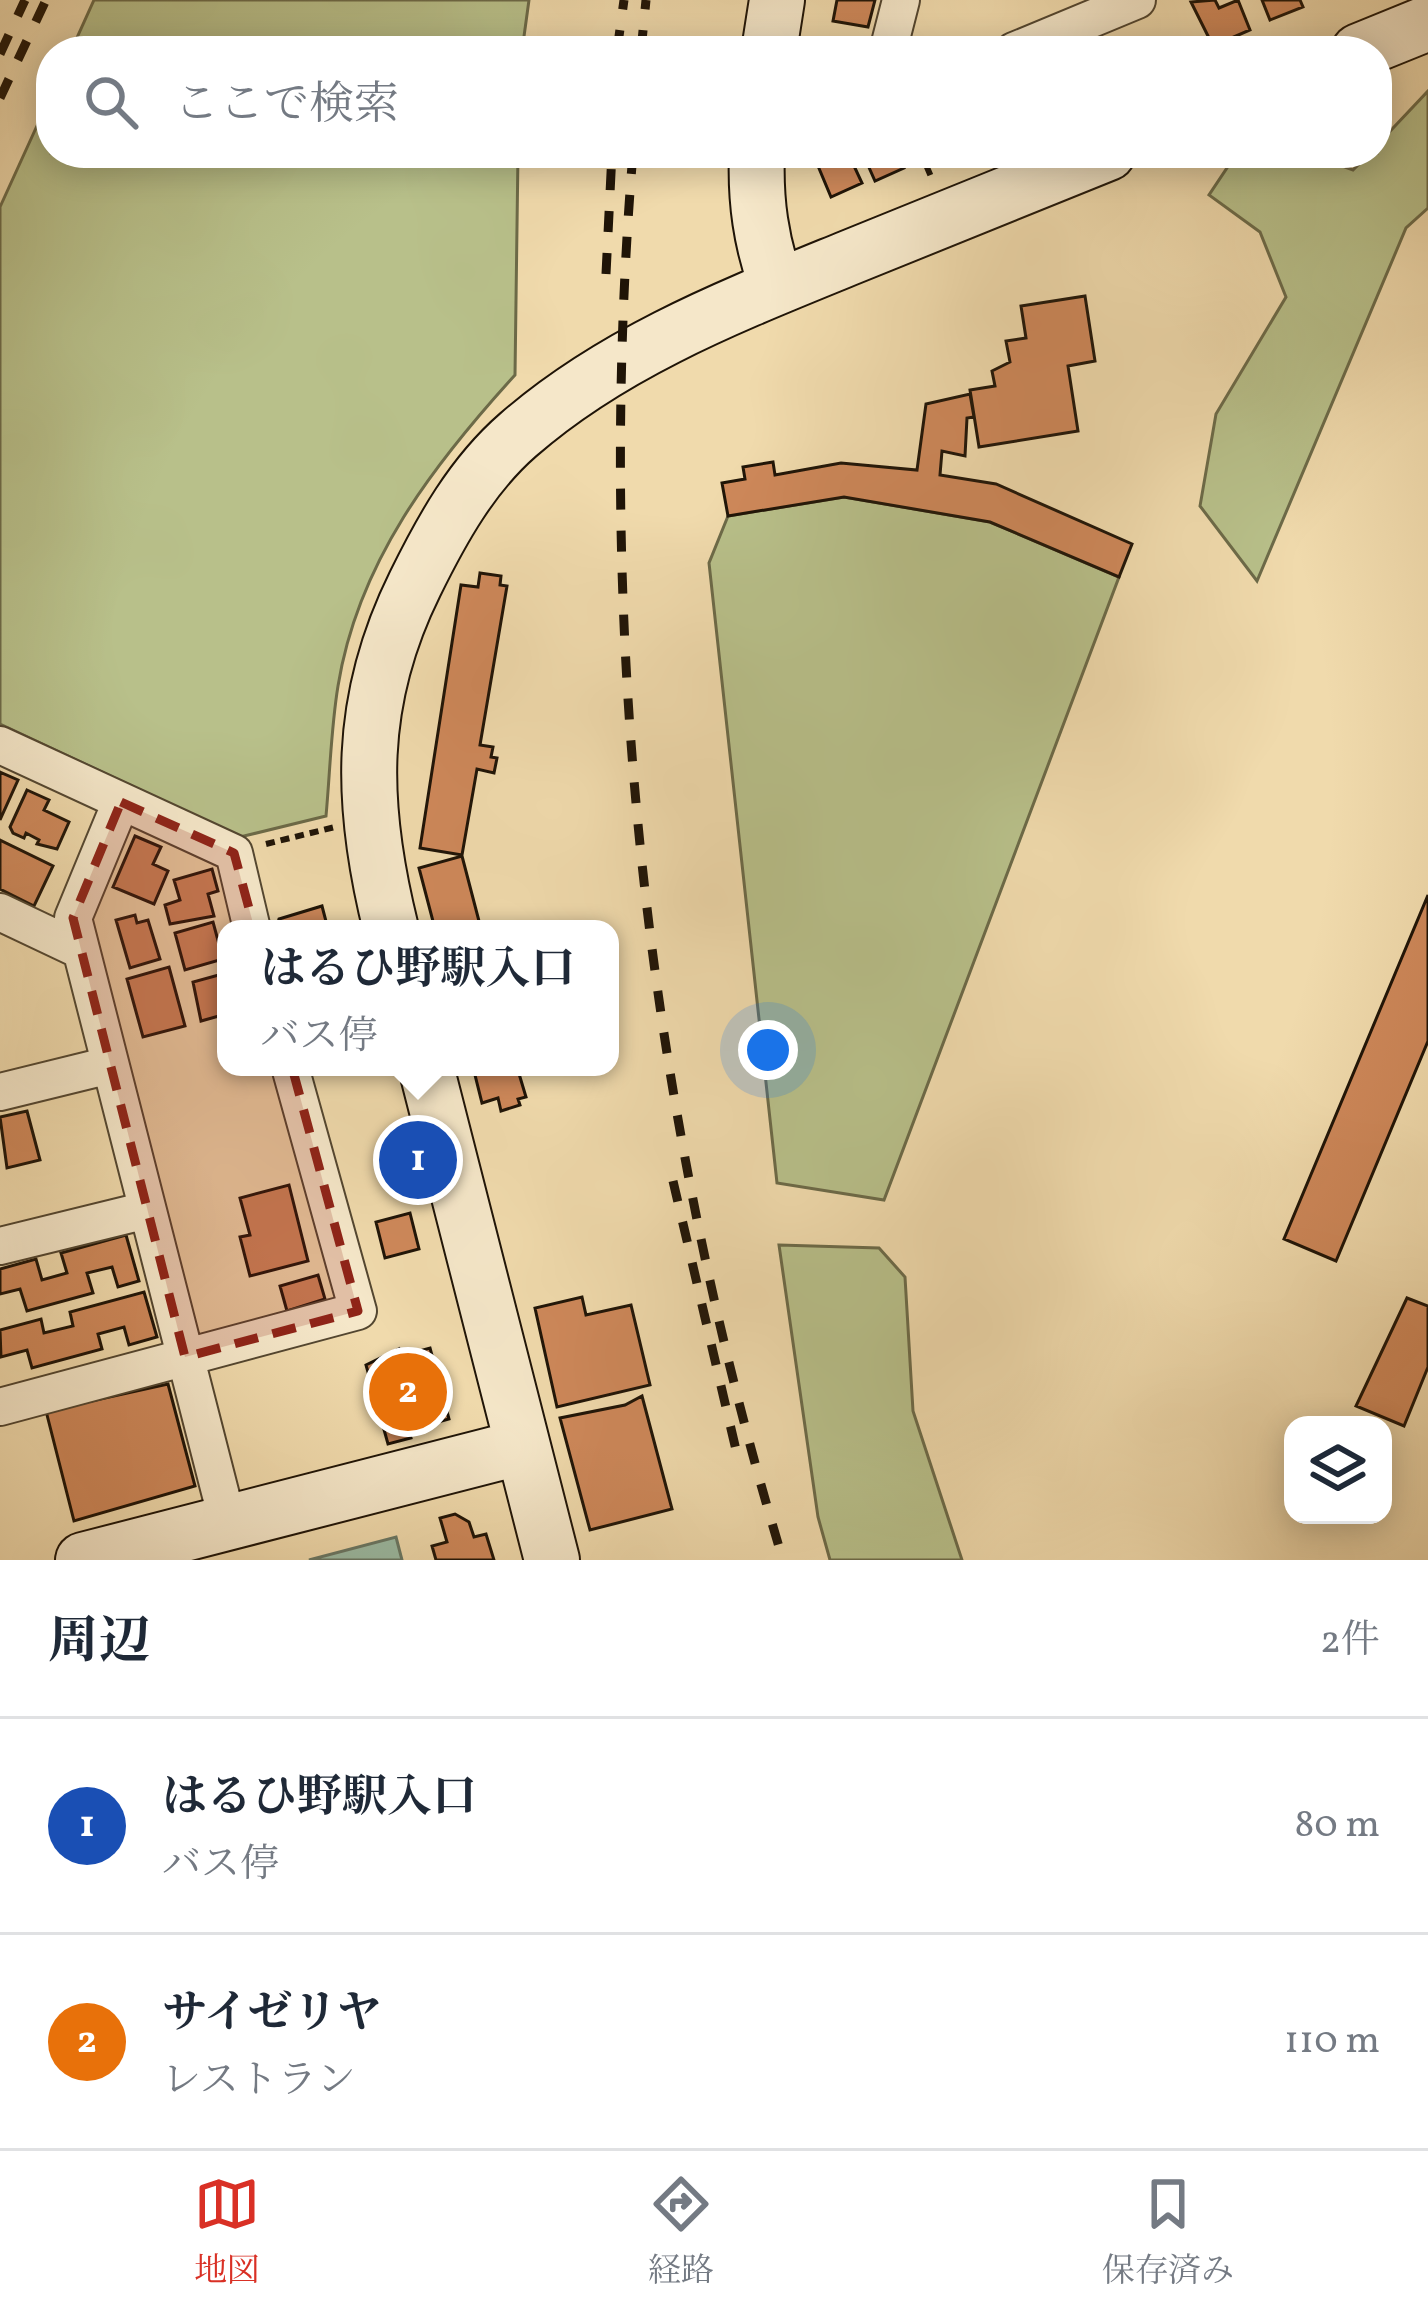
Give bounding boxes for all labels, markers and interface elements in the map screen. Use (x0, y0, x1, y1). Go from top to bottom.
search box (36, 36, 1392, 168)
icon: search (78, 69, 144, 135)
text: ここで検索 (174, 75, 399, 138)
popup (217, 920, 619, 1076)
text: はるひ野駅入口 (260, 940, 576, 1003)
text: バス停 (260, 1011, 378, 1065)
your location (738, 1020, 798, 1080)
pin: 1 (379, 1115, 457, 1205)
pin: 2 (369, 1347, 447, 1437)
map controls (1284, 1416, 1392, 1524)
button: layers (1284, 1416, 1392, 1524)
text: 周辺 (48, 1608, 150, 1679)
text: 2件 (1320, 1615, 1380, 1669)
text: はるひ野駅入口 (162, 1768, 477, 1831)
text: 1 (79, 1799, 95, 1853)
text: 80 m (1294, 1799, 1380, 1853)
text: バス停 (162, 1839, 279, 1893)
text: サイゼリヤ (162, 1984, 382, 2047)
text: 2 (77, 2015, 97, 2069)
text: 110 m (1284, 2015, 1380, 2069)
text: レストラン (162, 2055, 356, 2109)
tab: 地図 (194, 2171, 260, 2296)
tab: 経路 (648, 2171, 714, 2296)
tab: 保存済み (1102, 2171, 1234, 2296)

